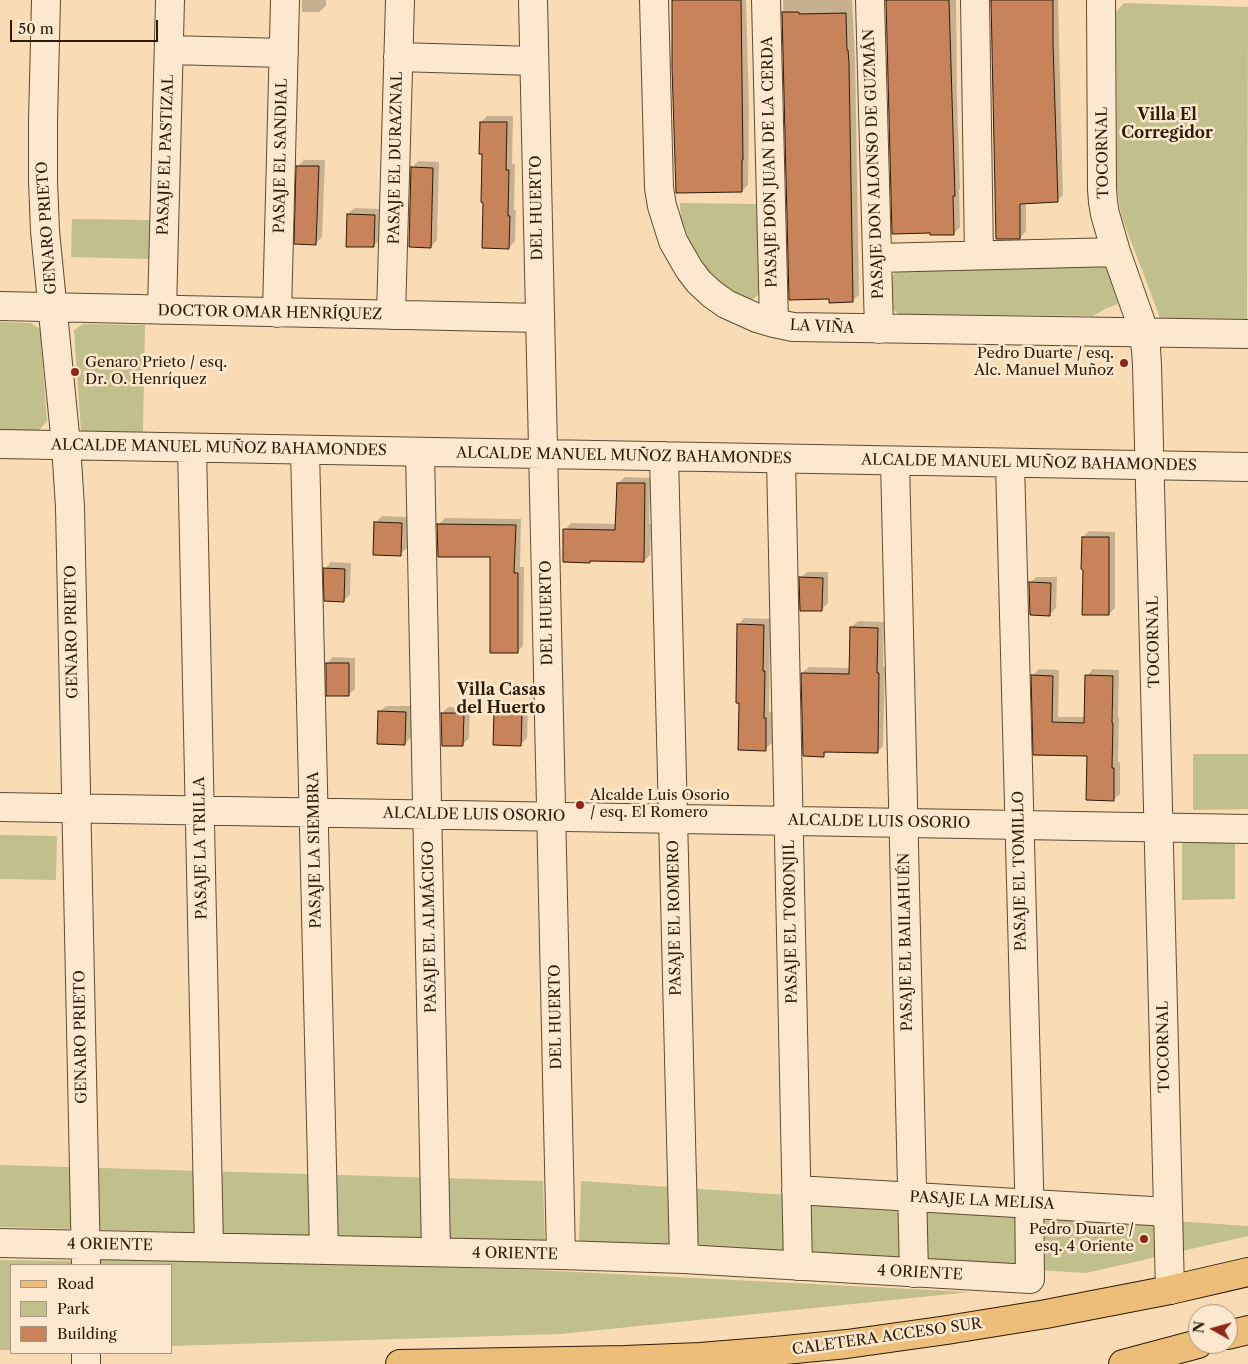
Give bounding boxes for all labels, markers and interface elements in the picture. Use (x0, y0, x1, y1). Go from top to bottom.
scale bar (12, 10, 160, 42)
text: 50 m (18, 19, 54, 38)
street label: PASAJE DON ALONSO DE GUZMÁN (860, 29, 888, 299)
street label: PASAJE DON JUAN DE LA CERDA (759, 36, 781, 288)
street label: PASAJE EL DURAZNAL (385, 71, 407, 245)
street label: PASAJE EL PASTIZAL (154, 74, 178, 236)
street label: PASAJE EL SANDIAL (271, 79, 291, 233)
district label: Villa El Corregidor (1121, 105, 1213, 143)
street label: TOCORNAL (1093, 107, 1113, 199)
street label: DEL HUERTO (527, 155, 547, 261)
street label: GENARO PRIETO (33, 161, 61, 295)
street label: DOCTOR OMAR HENRÍQUEZ (158, 302, 382, 324)
street label: LA VIÑA (789, 316, 855, 338)
place label: Pedro Duarte / esq. Alc. Manuel Muñoz (974, 345, 1114, 380)
place label: Genaro Prieto / esq. Dr. O. Henríquez (85, 354, 227, 389)
marker: Pedro Duarte / esq. Alc. Manuel Muñoz (1118, 357, 1130, 369)
marker: Genaro Prieto / esq. Dr. O. Henríquez (69, 366, 81, 378)
street label: ALCALDE MANUEL MUÑOZ BAHAMONDES (51, 436, 387, 460)
street label: ALCALDE MANUEL MUÑOZ BAHAMONDES (456, 444, 792, 468)
street label: ALCALDE MANUEL MUÑOZ BAHAMONDES (861, 451, 1197, 475)
street label: DEL HUERTO (537, 560, 557, 666)
street label: GENARO PRIETO (62, 565, 82, 699)
street label: TOCORNAL (1144, 596, 1164, 688)
district label: Villa Casas del Huerto (457, 680, 545, 718)
street label: PASAJE LA SIEMBRA (305, 771, 325, 929)
street label: PASAJE LA TRILLA (191, 776, 211, 920)
place label: Alcalde Luis Osorio / esq. El Romero (590, 787, 730, 822)
street label: PASAJE EL TOMILLO (1010, 791, 1030, 951)
marker: Alcalde Luis Osorio / esq. El Romero (574, 799, 586, 811)
street label: ALCALDE LUIS OSORIO (383, 804, 565, 826)
street label: ALCALDE LUIS OSORIO (788, 811, 970, 833)
street label: PASAJE EL ROMERO (665, 840, 685, 996)
street label: PASAJE EL TORONJIL (781, 840, 801, 1004)
street label: PASAJE EL ALMÁCIGO (419, 841, 441, 1013)
street label: PASAJE EL BAILAHUÉN (895, 852, 917, 1032)
street label: DEL HUERTO (546, 964, 566, 1070)
street label: GENARO PRIETO (71, 970, 91, 1104)
street label: TOCORNAL (1154, 1001, 1174, 1093)
street label: PASAJE LA MELISA (909, 1188, 1055, 1214)
place label: Pedro Duarte / esq. 4 Oriente (1029, 1221, 1134, 1256)
marker: Pedro Duarte / esq. 4 Oriente (1138, 1233, 1150, 1245)
street label: 4 ORIENTE (67, 1235, 153, 1255)
street label: 4 ORIENTE (472, 1244, 558, 1264)
street label: 4 ORIENTE (877, 1262, 963, 1284)
legend (10, 1264, 172, 1354)
text: Road (57, 1274, 94, 1293)
text: Park (57, 1299, 90, 1318)
north arrow (1188, 1304, 1238, 1354)
street label: CALETERA ACCESO SUR (791, 1315, 983, 1359)
text: N (1189, 1320, 1209, 1334)
text: Building (57, 1324, 117, 1343)

